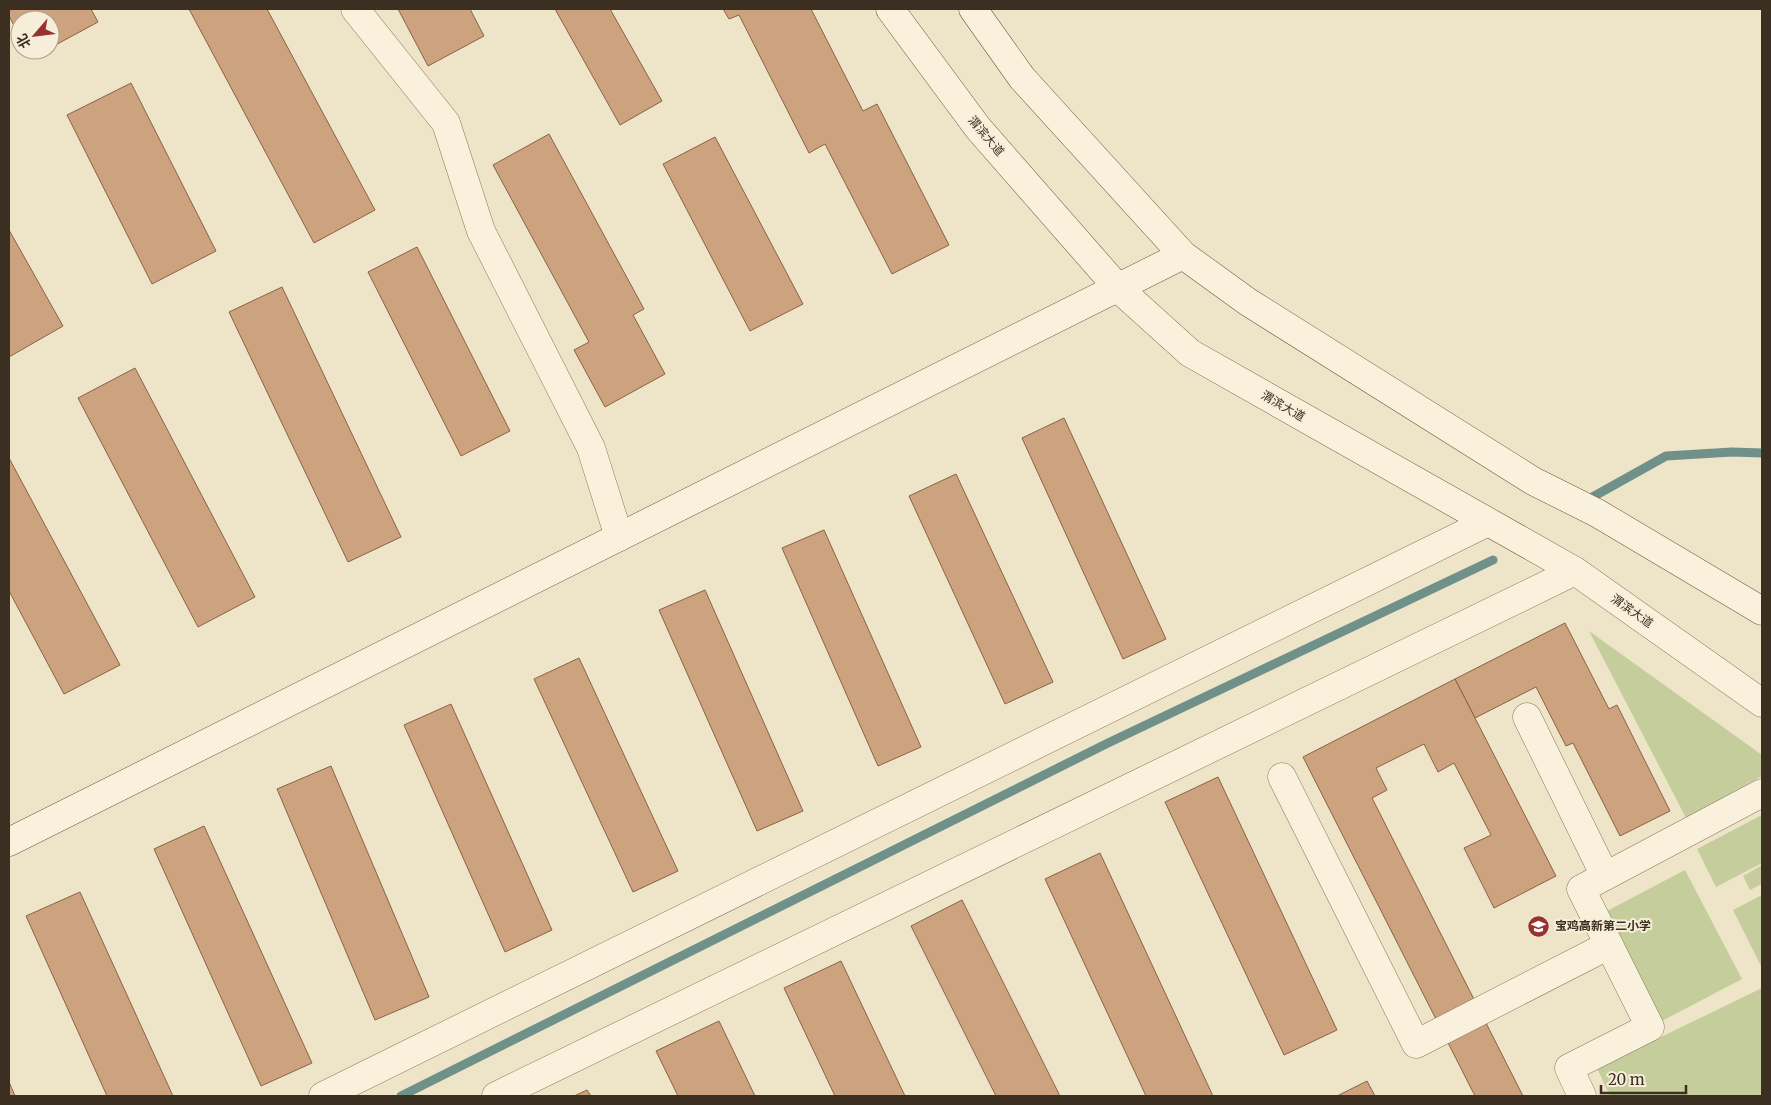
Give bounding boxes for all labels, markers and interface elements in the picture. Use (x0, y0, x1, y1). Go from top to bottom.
north arrow (10, 10, 60, 60)
text: 北 (12, 31, 35, 52)
street label: 渭滨大道 (965, 112, 1008, 159)
street label: 渭滨大道 (1259, 387, 1308, 424)
street label: 渭滨大道 (1608, 591, 1656, 631)
school or university icon: 宝鸡高新第二小学 (1527, 914, 1551, 938)
place label: 宝鸡高新第二小学 (1555, 918, 1651, 933)
scale bar (1601, 1062, 1686, 1094)
text: 20 m (1608, 1070, 1645, 1089)

